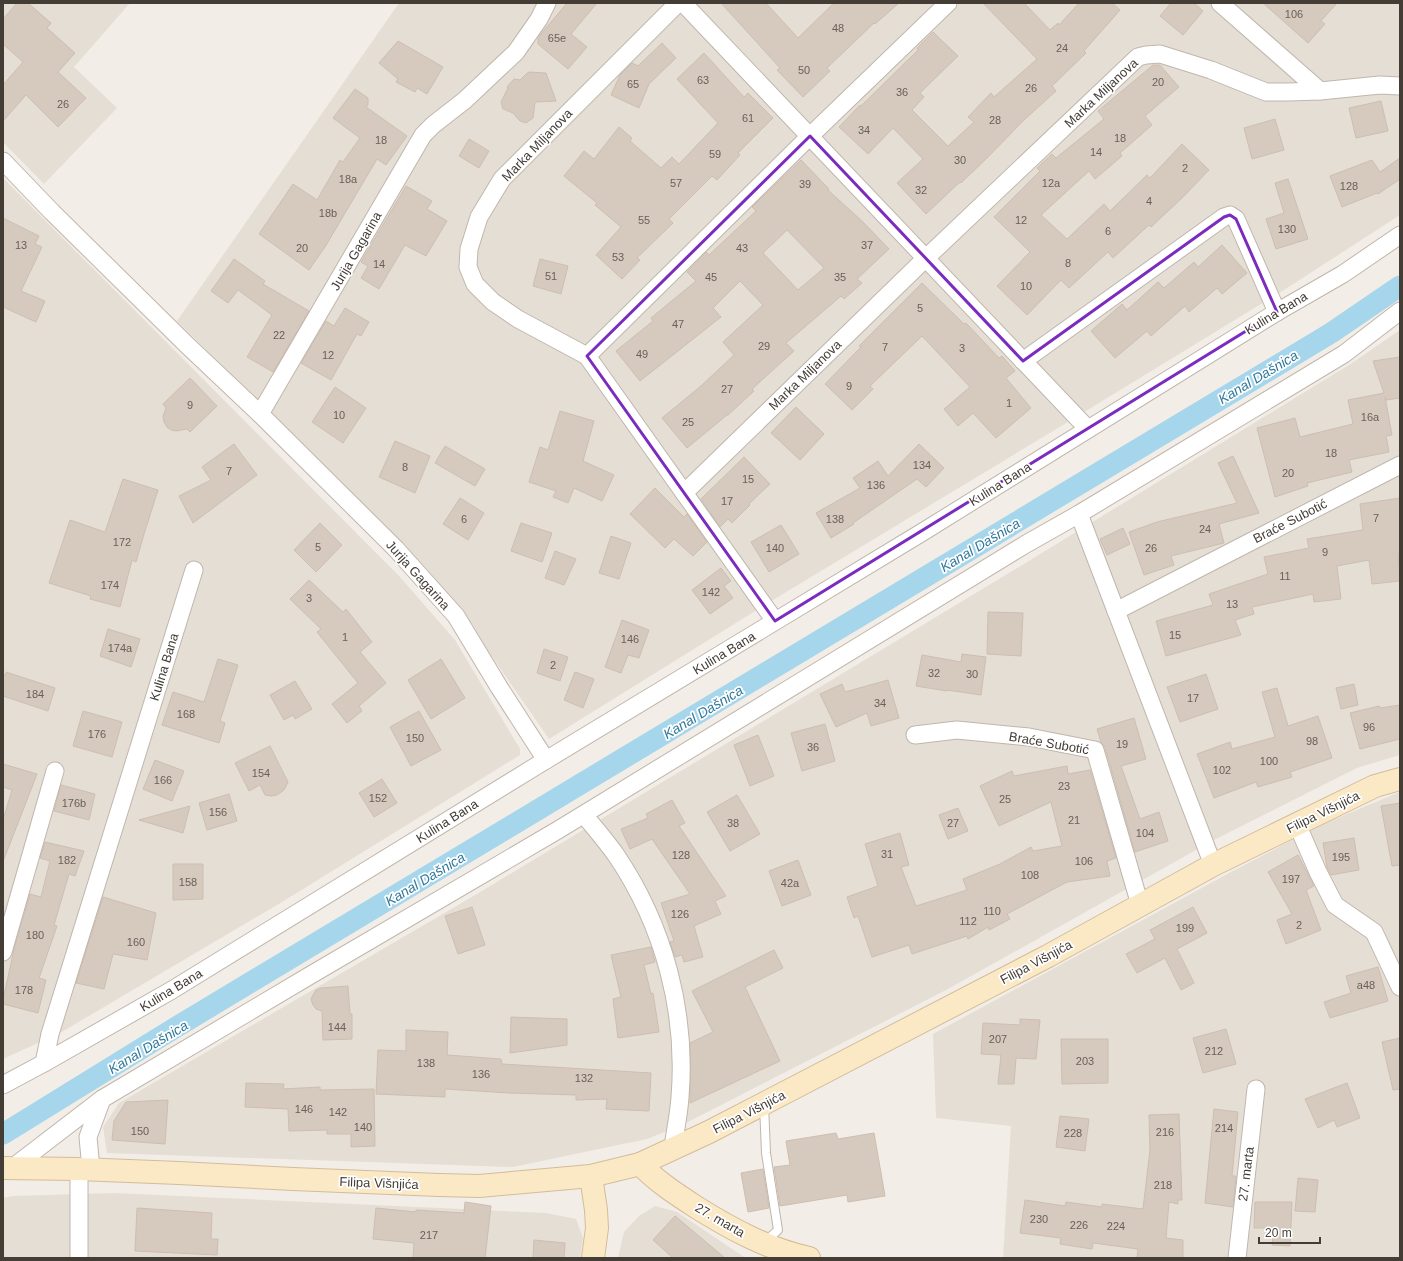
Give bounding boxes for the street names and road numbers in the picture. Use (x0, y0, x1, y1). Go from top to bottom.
street label: Marka Miljanova (1061, 55, 1141, 131)
street label: Marka Miljanova (499, 105, 576, 184)
street label: Jurija Gagarina (327, 208, 385, 293)
street label: Kulina Bana (1242, 288, 1311, 337)
street label: Marka Miljanova (766, 336, 845, 413)
street label: Kulina Bana (966, 459, 1034, 509)
street label: Braće Subotić (1251, 496, 1330, 546)
street label: Jurija Gagarina (383, 537, 454, 613)
street label: Kulina Bana (690, 628, 759, 677)
street label: Kulina Bana (147, 631, 182, 703)
street label: Braće Subotić (1008, 729, 1091, 757)
street label: Filipa Višnjića (1284, 788, 1363, 836)
street label: Kulina Bana (413, 796, 481, 846)
street label: Filipa Višnjića (997, 936, 1075, 987)
street label: Kulina Bana (137, 965, 206, 1014)
street label: Filipa Višnjića (710, 1087, 788, 1137)
street label: 27. marta (1235, 1145, 1257, 1202)
street label: Filipa Višnjića (339, 1174, 420, 1192)
street label: 27. marta (692, 1200, 748, 1241)

